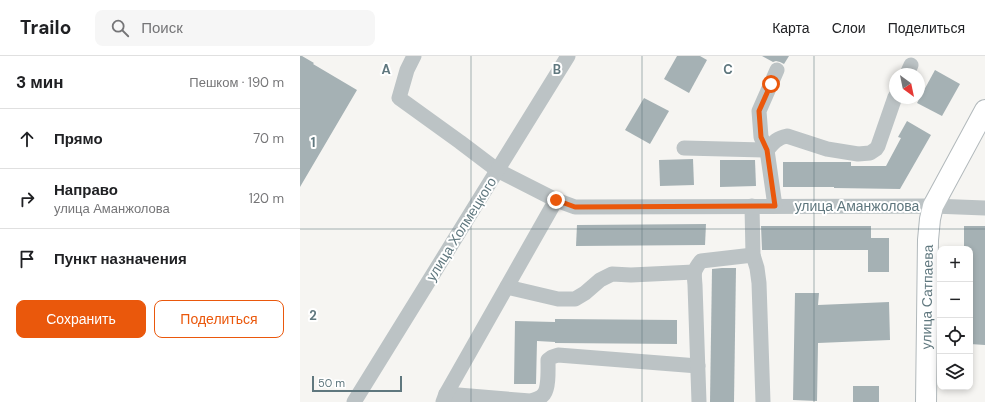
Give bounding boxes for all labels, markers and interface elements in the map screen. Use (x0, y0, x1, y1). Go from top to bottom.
search box (95, 10, 375, 46)
text: Trailo (20, 15, 71, 40)
icon: search (109, 17, 131, 39)
text: Поиск (141, 18, 183, 38)
text: Карта (772, 19, 810, 37)
text: Слои (832, 19, 866, 37)
text: Поделиться (888, 19, 965, 37)
text: A (381, 61, 391, 78)
text: B (553, 61, 561, 78)
text: C (723, 61, 733, 78)
north arrow (889, 68, 925, 104)
text: 3 мин (16, 71, 64, 93)
text: Пешком · 190 m (189, 74, 284, 91)
route start (762, 75, 780, 93)
icon: ahead (16, 128, 38, 150)
text: Прямо (54, 129, 103, 149)
text: 70 m (253, 130, 284, 147)
text: 1 (311, 134, 315, 151)
street label: улица Холмецкого (422, 174, 500, 284)
text: Направо (54, 180, 118, 200)
icon: right (16, 188, 38, 210)
text: 120 m (249, 190, 284, 207)
route end (547, 191, 565, 209)
street label: улица Аманжолова (795, 197, 920, 215)
text: улица Аманжолова (54, 200, 170, 217)
street label: улица Сатпаева (917, 244, 937, 349)
map controls (937, 246, 973, 390)
button: + (937, 246, 973, 282)
icon: arrive (16, 248, 38, 270)
text: Пункт назначения (54, 249, 187, 269)
button: − (937, 282, 973, 318)
button: Сохранить (16, 300, 146, 338)
button: Поделиться (154, 300, 284, 338)
text: 2 (309, 307, 317, 324)
button: locate (937, 318, 973, 354)
button: layers (937, 354, 973, 390)
scale bar (312, 374, 402, 393)
text: 50 m (318, 376, 345, 390)

